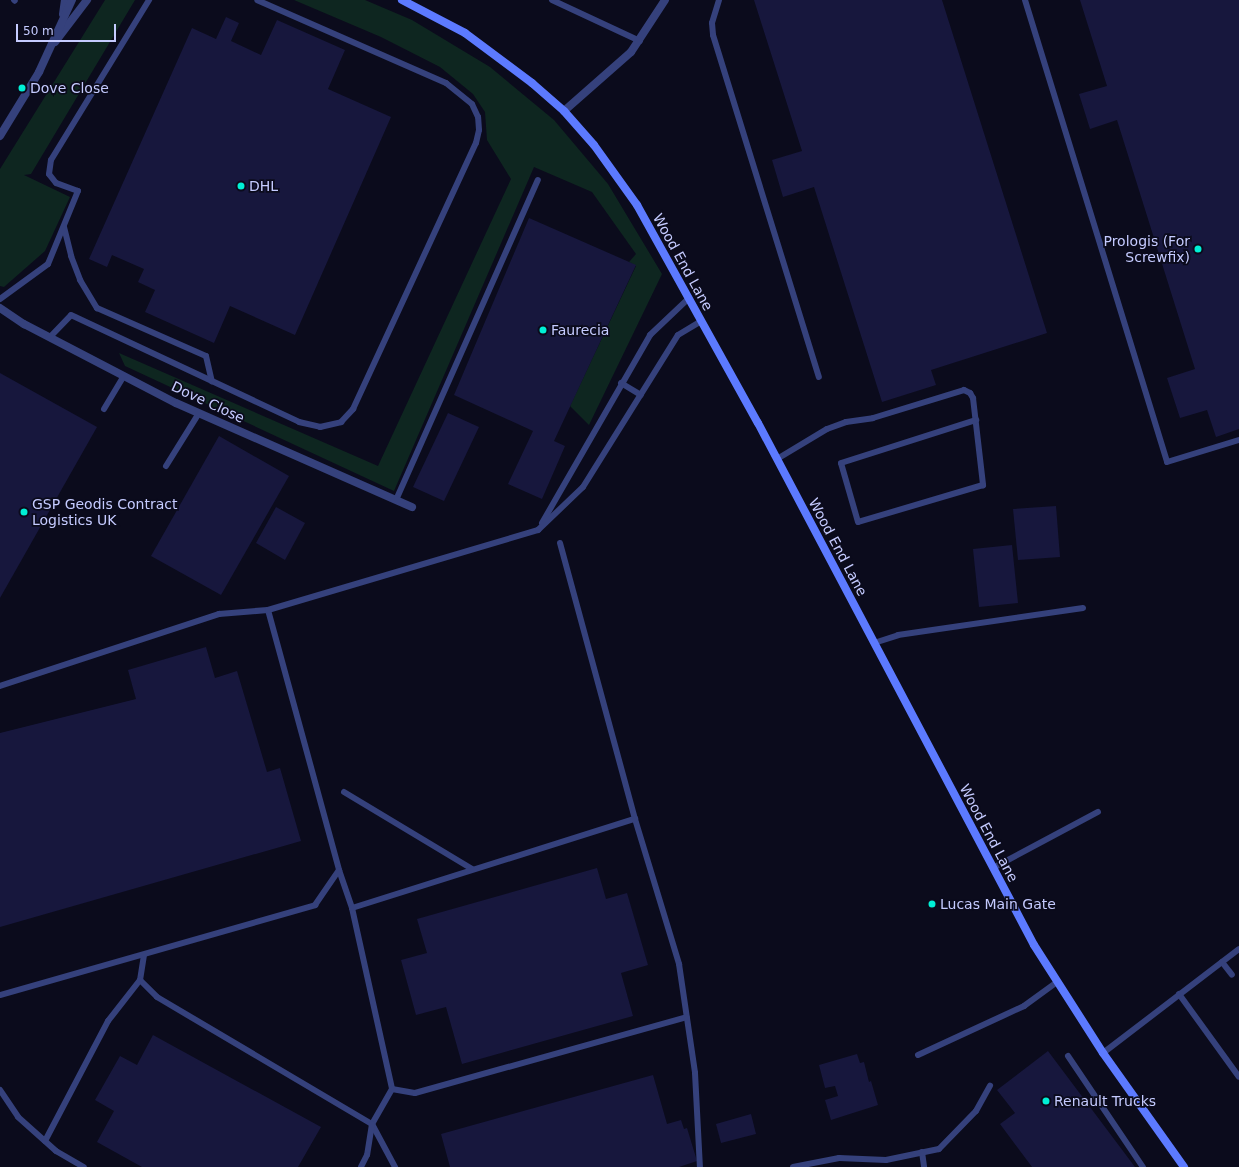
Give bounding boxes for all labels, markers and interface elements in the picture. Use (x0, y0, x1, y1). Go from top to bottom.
scale bar (18, 16, 118, 42)
text: 50 m (23, 24, 54, 38)
place label: Dove Close (30, 80, 109, 96)
marker: Dove Close (17, 83, 27, 93)
place label: DHL (249, 178, 278, 194)
marker: DHL (236, 181, 246, 191)
street label: Wood End Lane (649, 211, 717, 313)
place label: Prologis (For Screwfix) (1103, 233, 1190, 266)
marker: Prologis (For Screwfix) (1193, 244, 1203, 254)
place label: Faurecia (551, 322, 609, 338)
marker: Faurecia (538, 325, 548, 335)
street label: Dove Close (169, 378, 247, 426)
street label: Wood End Lane (805, 495, 871, 599)
place label: GSP Geodis Contract Logistics UK (32, 496, 177, 528)
marker: GSP Geodis Contract Logistics UK (19, 507, 29, 517)
street label: Wood End Lane (956, 781, 1022, 885)
place label: Lucas Main Gate (940, 896, 1056, 912)
marker: Lucas Main Gate (927, 899, 937, 909)
place label: Renault Trucks (1054, 1093, 1156, 1109)
marker: Renault Trucks (1041, 1096, 1051, 1106)

